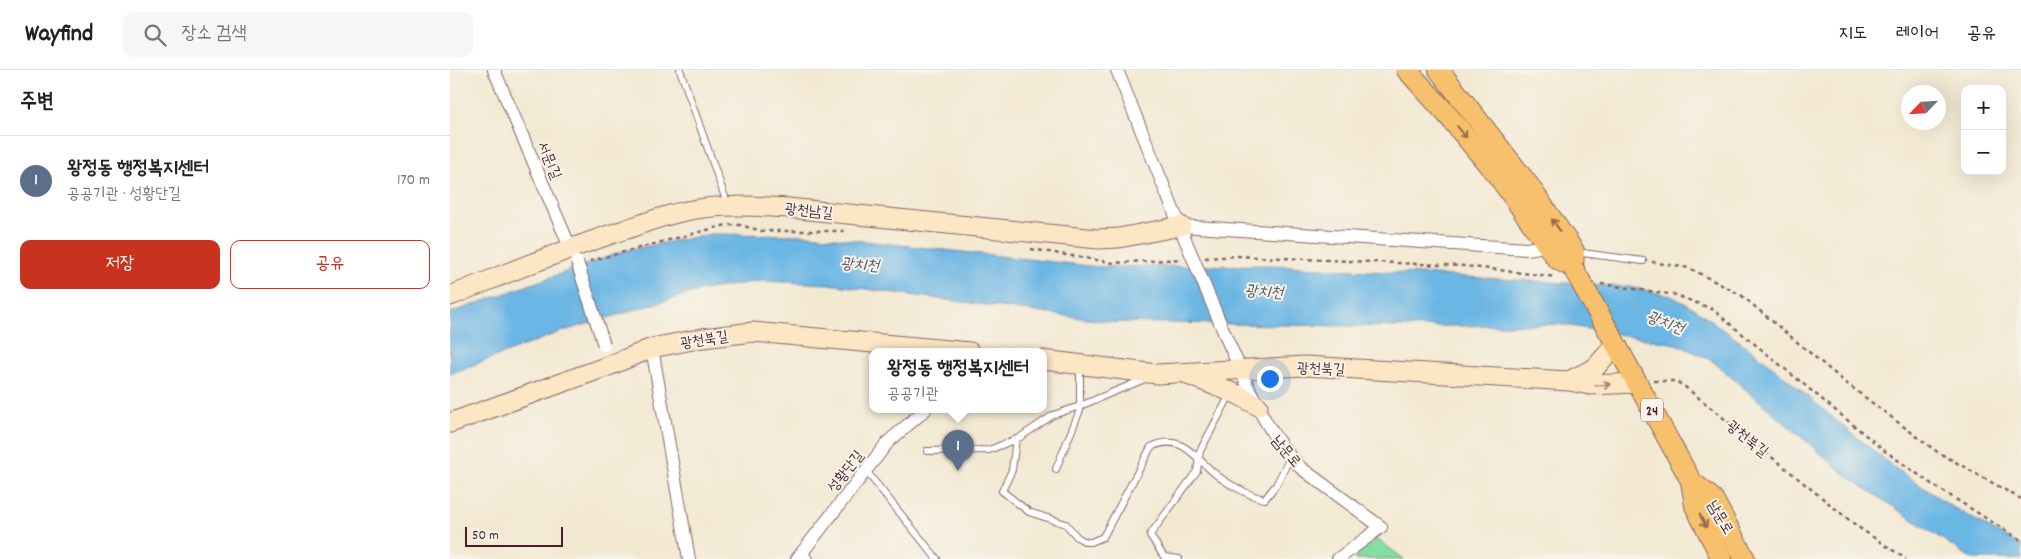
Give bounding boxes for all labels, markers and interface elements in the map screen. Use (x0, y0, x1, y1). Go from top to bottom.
search box (123, 12, 473, 57)
text: Wayfind (25, 18, 93, 52)
icon: search (141, 21, 169, 49)
text: 장소 검색 (181, 21, 247, 48)
text: 지도 (1839, 22, 1868, 47)
text: 레이어 (1896, 22, 1939, 47)
text: 공유 (1967, 22, 1996, 47)
north arrow (1901, 85, 1946, 130)
map controls (1961, 85, 2006, 175)
button: + (1961, 85, 2006, 130)
text: 주변 (20, 88, 54, 118)
one-way arrow (1457, 126, 1468, 139)
button: − (1961, 130, 2006, 175)
street label: 서문1길 (530, 138, 566, 183)
text: 왕정동 행정복지센터 (67, 156, 209, 183)
text: 1 (34, 169, 38, 192)
text: 170 m (397, 169, 430, 192)
text: 공공기관 · 성황단길 (67, 183, 181, 206)
street label: 광천남길 (784, 199, 834, 225)
one-way arrow (1551, 219, 1561, 233)
button: 저장 (20, 240, 220, 289)
button: 공유 (230, 240, 430, 289)
water label: 광치천 (840, 253, 882, 278)
water label: 광치천 (1244, 280, 1286, 305)
water label: 광치천 (1643, 306, 1689, 342)
street label: 광천북길 (679, 326, 730, 356)
popup (869, 348, 1047, 413)
text: 왕정동 행정복지센터 (887, 356, 1029, 383)
street label: 광천북길 (1296, 358, 1345, 382)
your location (1257, 366, 1283, 392)
one-way arrow (1595, 380, 1611, 389)
text: 공공기관 (887, 383, 939, 406)
road number: 24 (1641, 398, 1663, 422)
street label: 광천북길 (1721, 416, 1772, 463)
pin: 1 (942, 430, 974, 471)
street label: 남문로 (1265, 431, 1306, 473)
street label: 성황단길 (823, 446, 870, 498)
street label: 남문로 (1701, 497, 1738, 539)
one-way arrow (1698, 514, 1708, 529)
scale bar (465, 524, 562, 547)
text: 50 m (472, 526, 499, 546)

